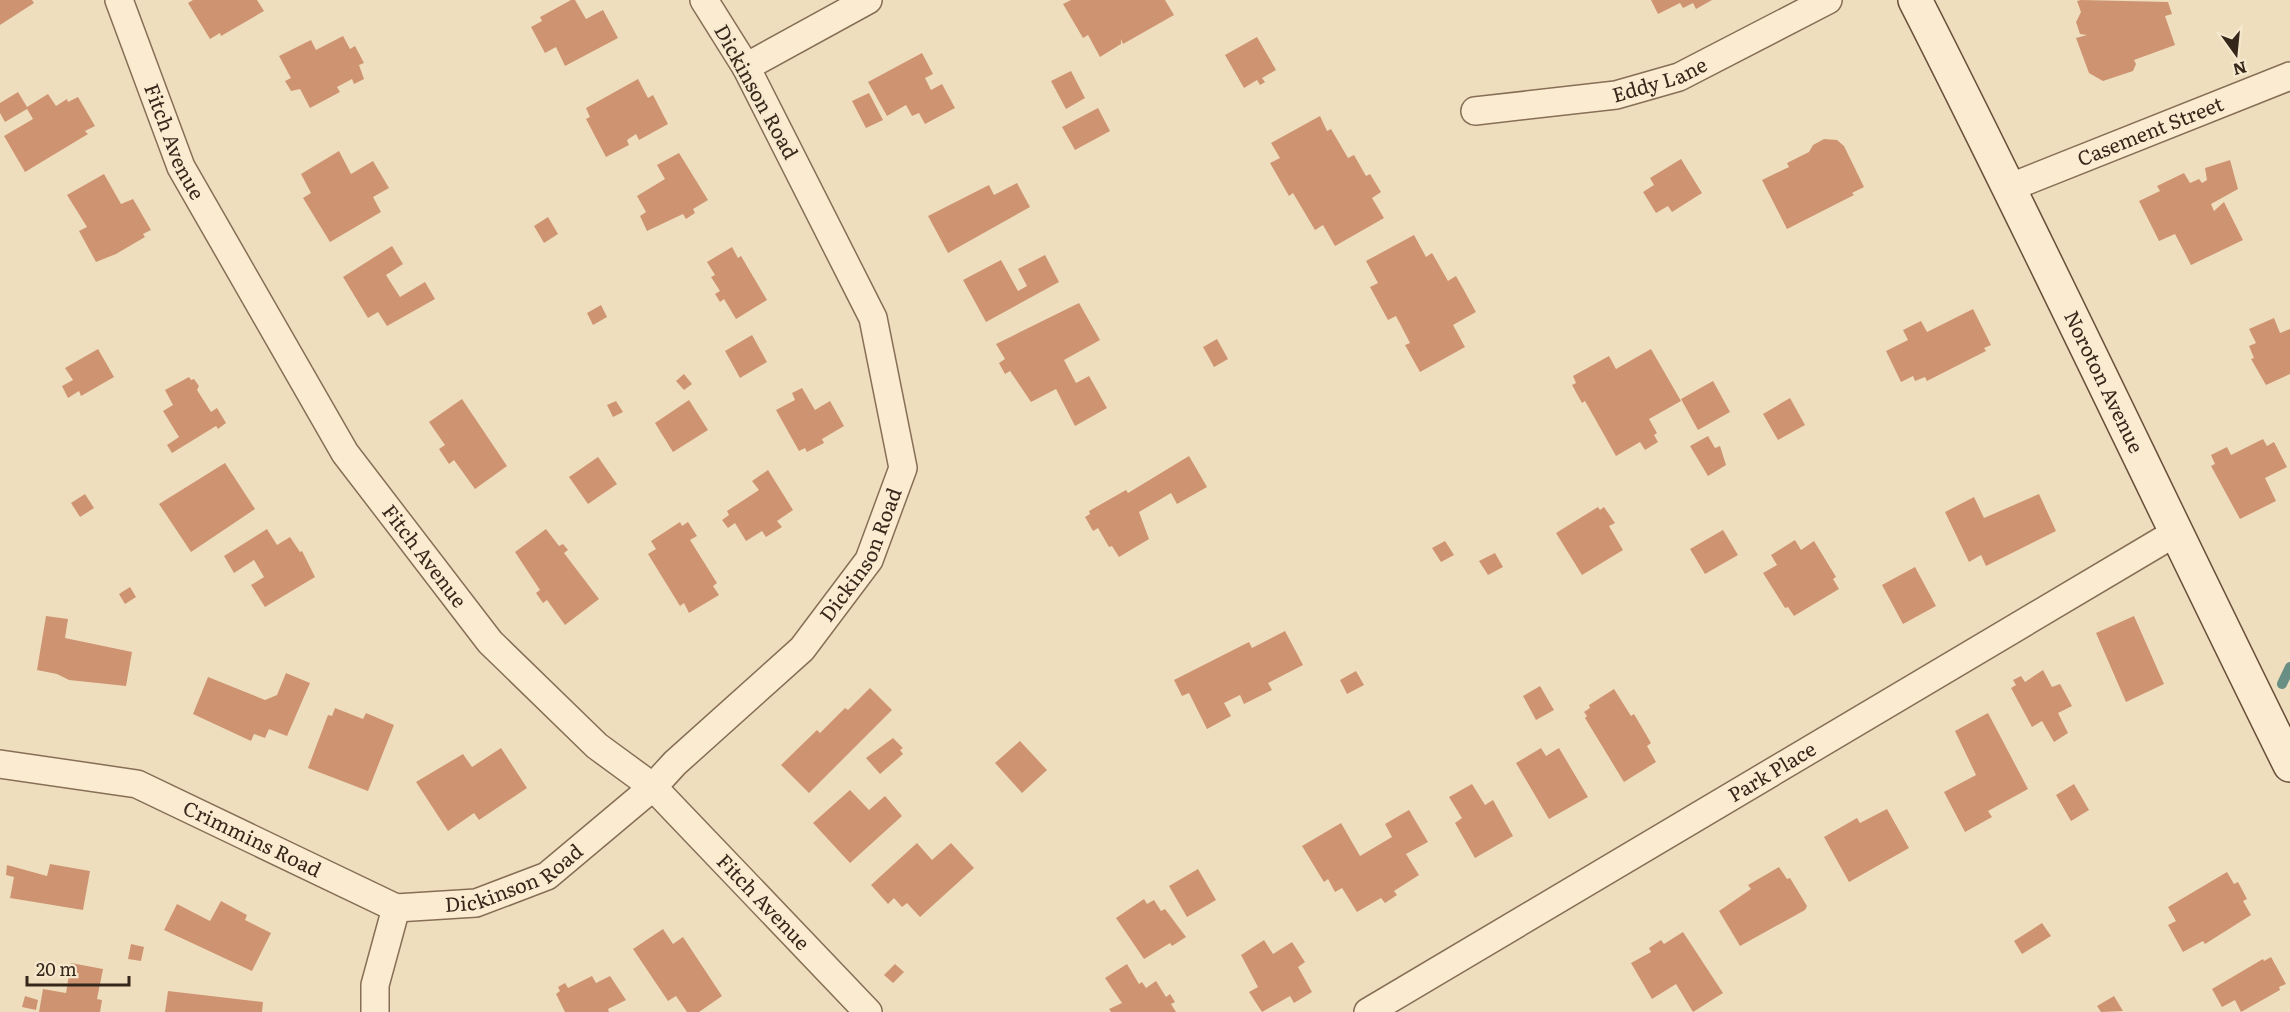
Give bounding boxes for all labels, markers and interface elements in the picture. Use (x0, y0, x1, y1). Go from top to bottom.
street label: Dickinson Road (708, 18, 807, 164)
north arrow (2206, 24, 2266, 84)
street label: Eddy Lane (1608, 48, 1712, 108)
text: N (2231, 56, 2250, 83)
street label: Fitch Avenue (138, 79, 213, 204)
street label: Casement Street (2072, 87, 2227, 172)
street label: Noroton Avenue (2058, 305, 2153, 457)
street label: Dickinson Road (811, 483, 908, 627)
street label: Fitch Avenue (376, 497, 475, 613)
street label: Park Place (1722, 733, 1821, 808)
street label: Crimmins Road (179, 791, 327, 883)
street label: Dickinson Road (444, 835, 588, 918)
street label: Fitch Avenue (711, 846, 818, 956)
scale bar (27, 949, 129, 987)
text: 20 m (36, 955, 77, 982)

